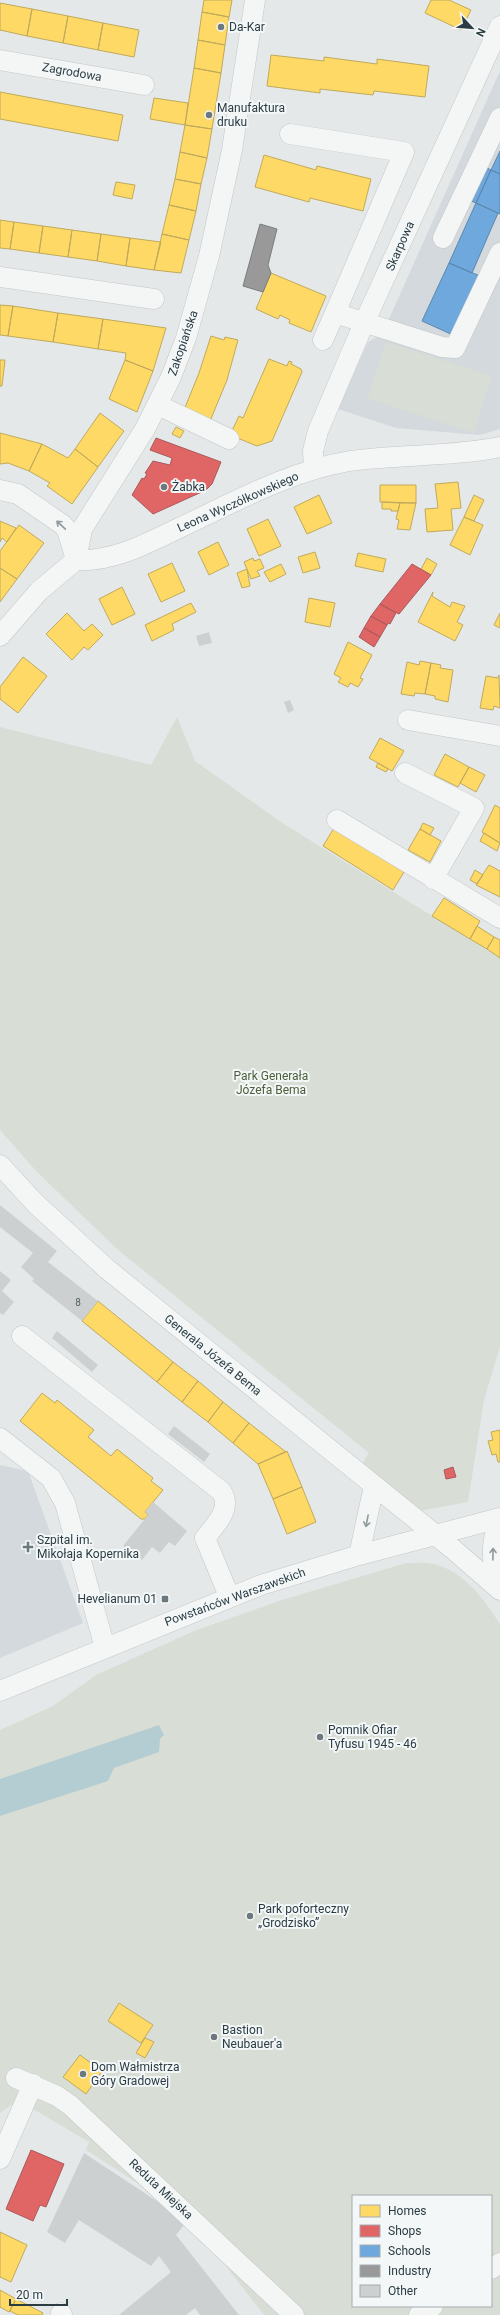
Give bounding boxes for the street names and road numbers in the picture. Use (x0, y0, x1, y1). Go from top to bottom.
street label: Zagrodowa (41, 60, 103, 84)
street label: Skarpowa (383, 219, 417, 273)
street label: Zakopiańska (165, 308, 201, 378)
street label: Leona Wyczółkowskiego (175, 469, 301, 535)
street label: Generała Józefa Bema (162, 1312, 264, 1398)
street label: Powstańców Warszawskich (163, 1565, 307, 1629)
street label: Reduta Miejska (126, 2156, 196, 2222)

